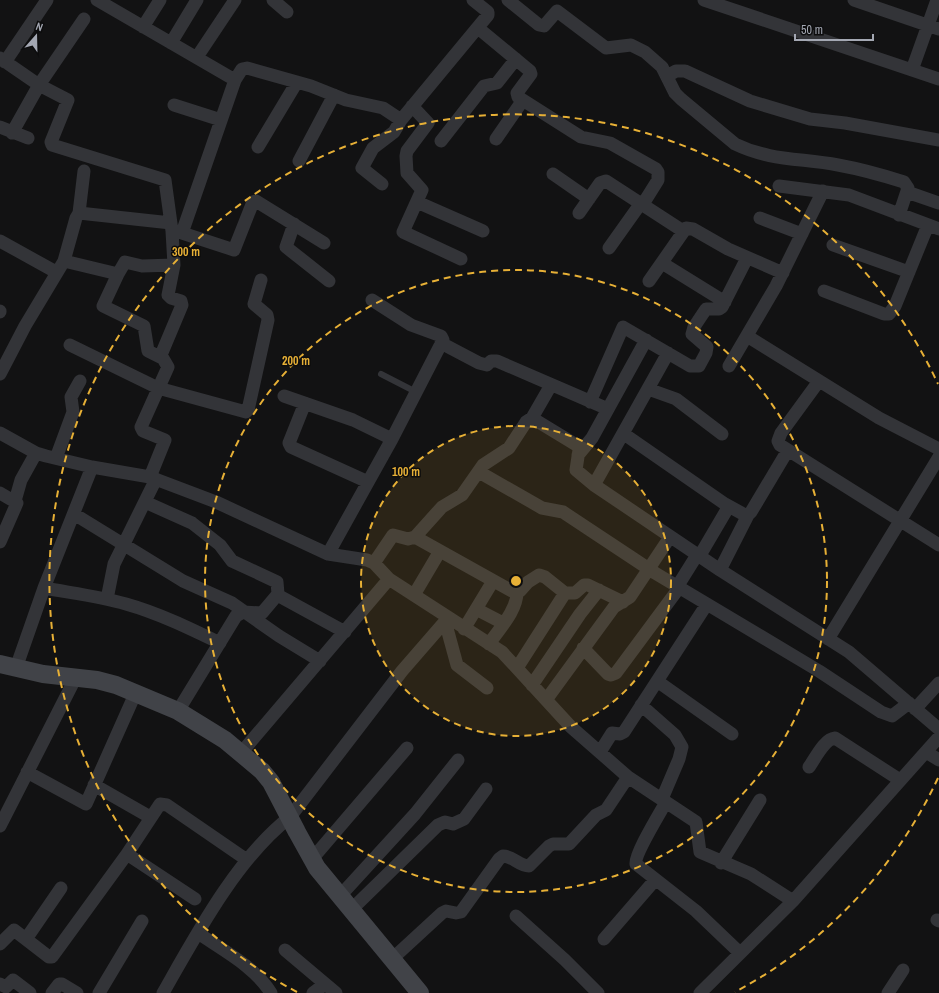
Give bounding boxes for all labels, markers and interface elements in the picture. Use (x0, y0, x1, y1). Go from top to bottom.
north arrow (16, 16, 56, 56)
scale bar (795, 16, 873, 42)
text: N (34, 19, 45, 34)
text: 50 m (801, 22, 823, 38)
text: 300 m (172, 244, 200, 260)
text: 200 m (282, 353, 310, 369)
text: 100 m (392, 464, 420, 480)
centre of rings (509, 574, 523, 588)

